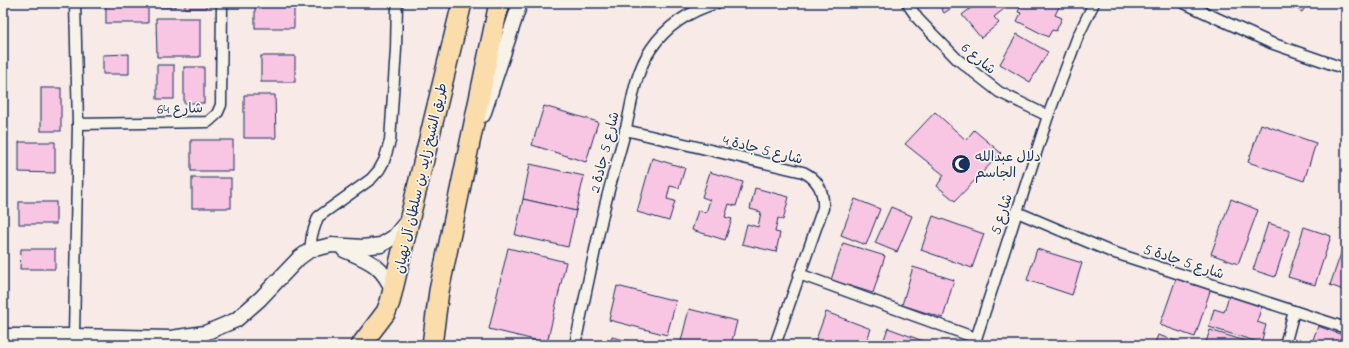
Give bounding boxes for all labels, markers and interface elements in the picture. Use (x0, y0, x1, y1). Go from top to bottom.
street label: شارع 6 (956, 38, 1000, 80)
street label: طريق الشيخ زايد بن سلطان آل نهيان (389, 81, 454, 276)
street label: شارع 64 (157, 98, 203, 121)
street label: شارع 5 جادة 2 (585, 110, 626, 195)
street label: شارع 5 جادة 4 (720, 130, 805, 171)
place label: دلال عبدالله الجاسم (975, 147, 1041, 184)
mosque icon: دلال عبدالله الجاسم (950, 153, 972, 175)
street label: شارع 5 (986, 191, 1019, 238)
street label: شارع 5 جادة 5 (1140, 239, 1227, 285)

